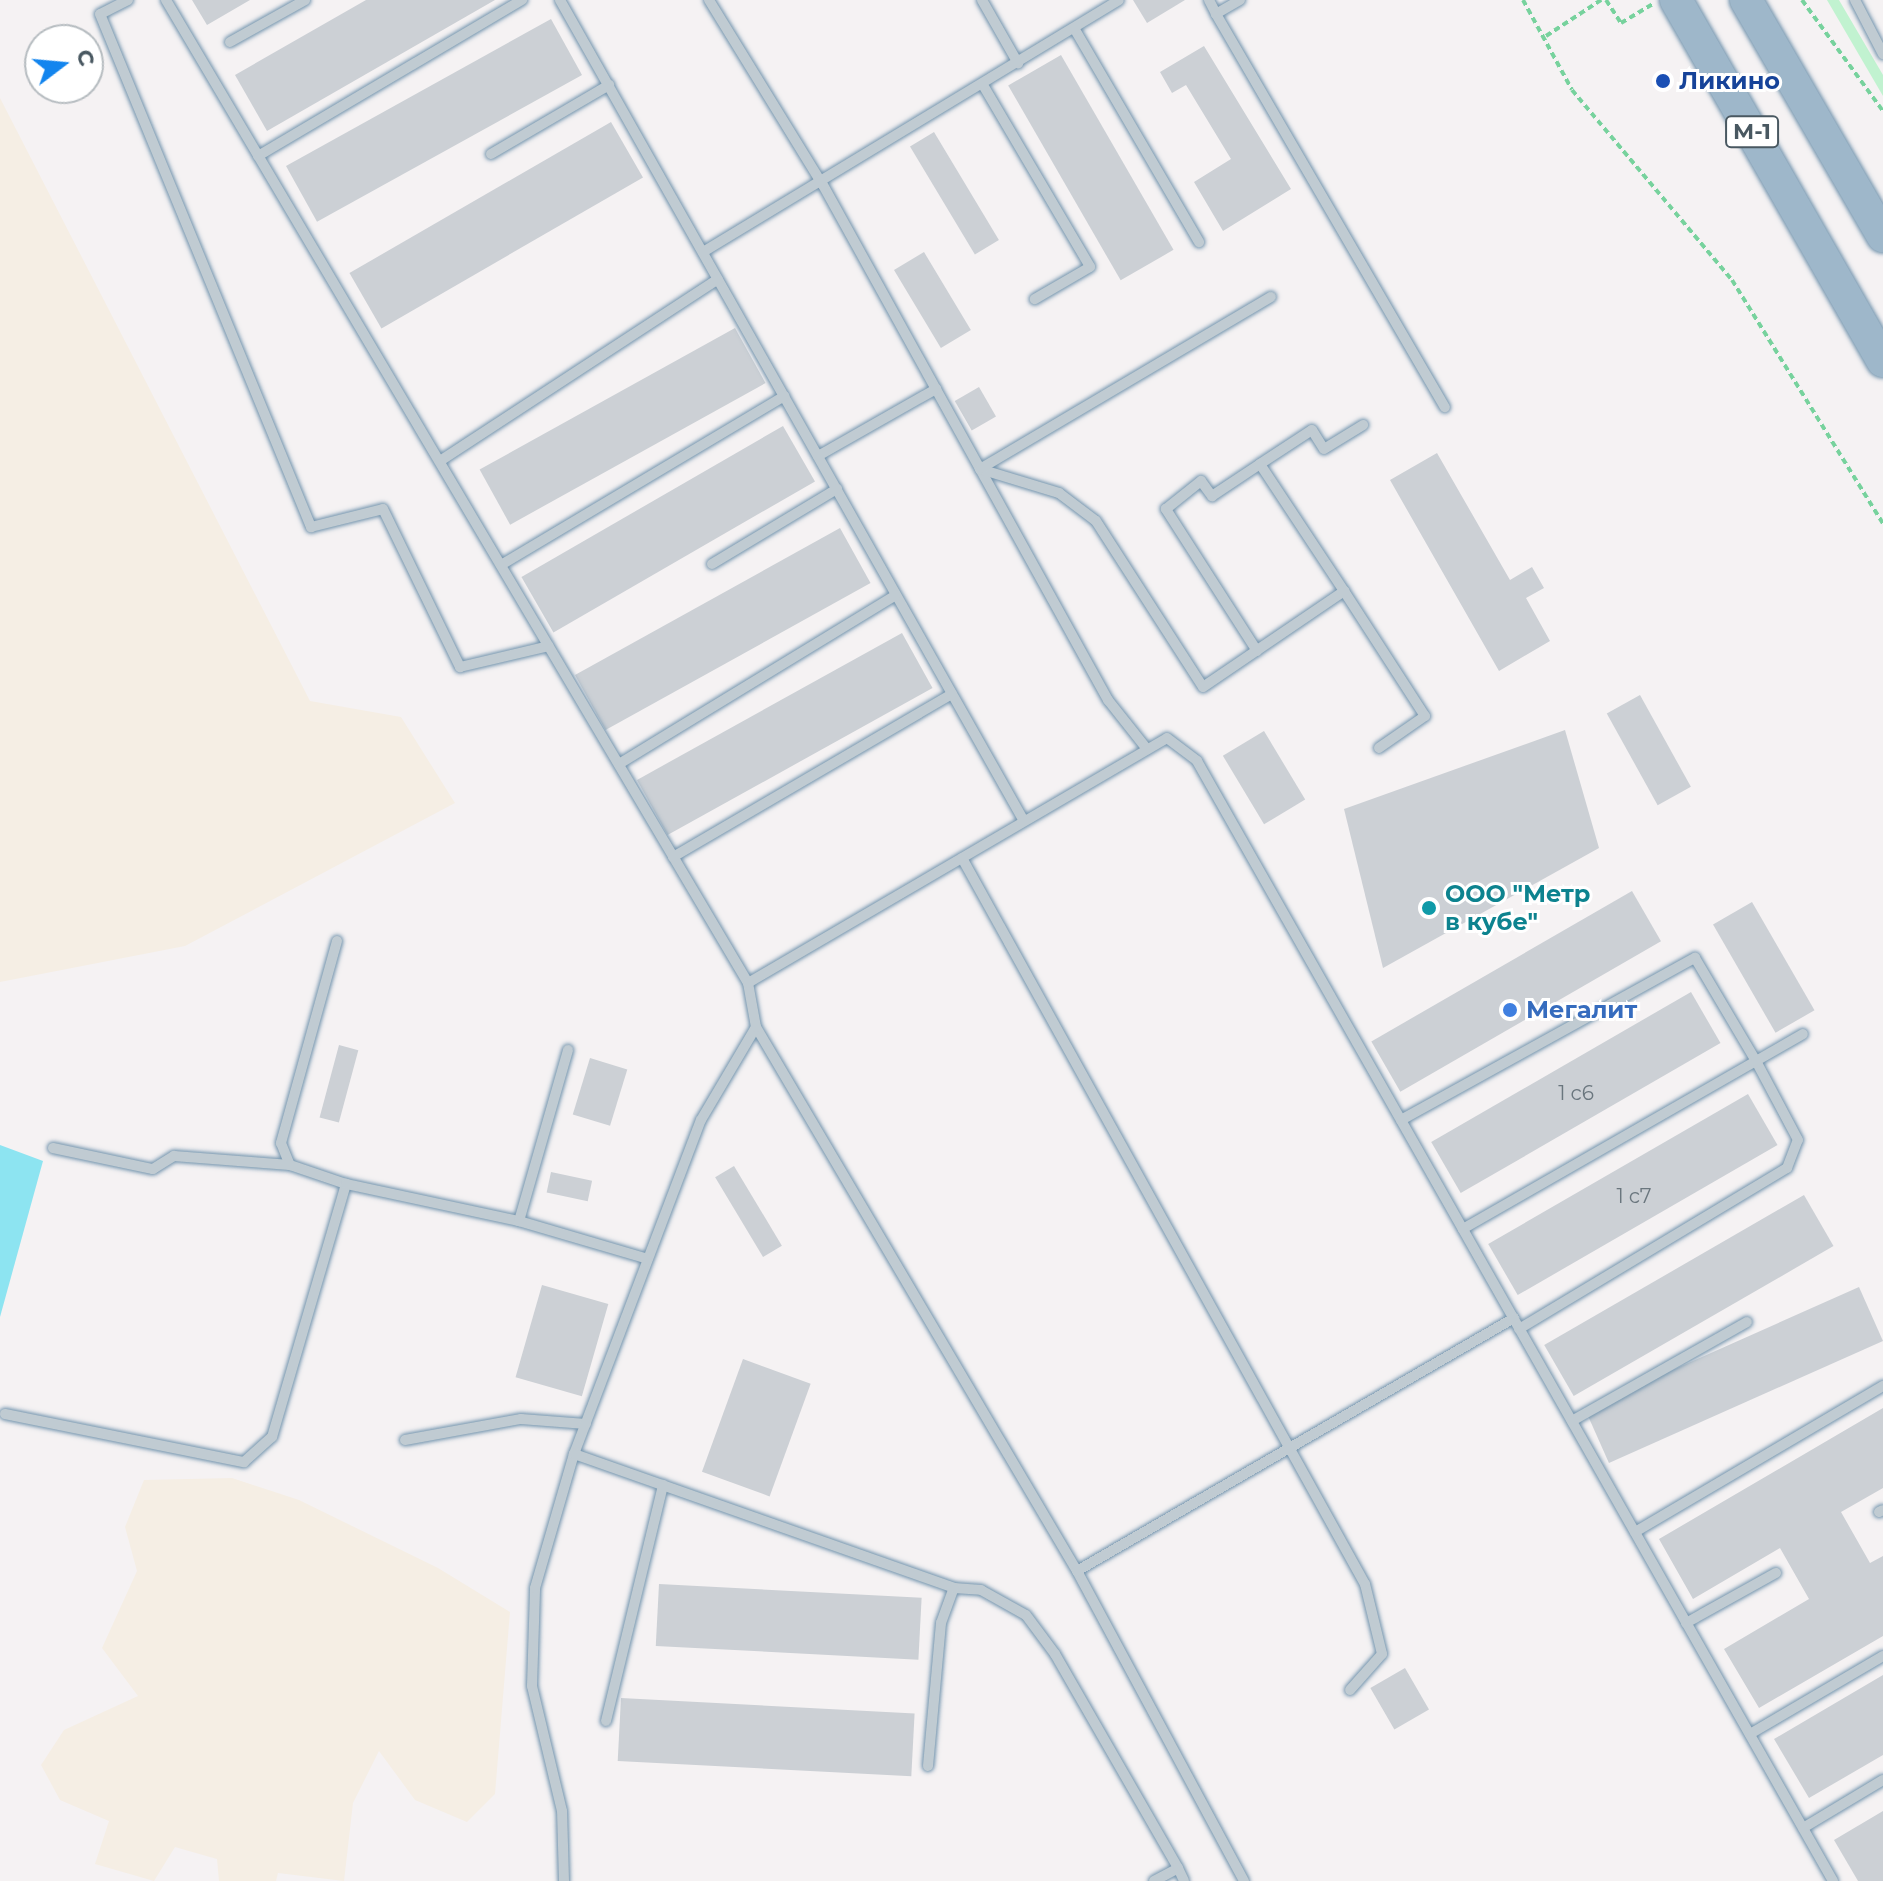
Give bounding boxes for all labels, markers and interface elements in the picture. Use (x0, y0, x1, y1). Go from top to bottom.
north arrow (24, 24, 104, 104)
text: С (70, 46, 101, 69)
place label: Ликино (1679, 67, 1780, 95)
marker: Ликино (1654, 72, 1672, 90)
road number: М-1 (1724, 114, 1780, 150)
place label: ООО "Метр в кубе" (1445, 880, 1590, 936)
marker: ООО "Метр в кубе" (1420, 899, 1438, 917)
place label: Мегалит (1526, 996, 1637, 1024)
marker: Мегалит (1501, 1001, 1519, 1019)
house number: 1 с6 (1558, 1081, 1594, 1105)
house number: 1 с7 (1616, 1184, 1652, 1208)

